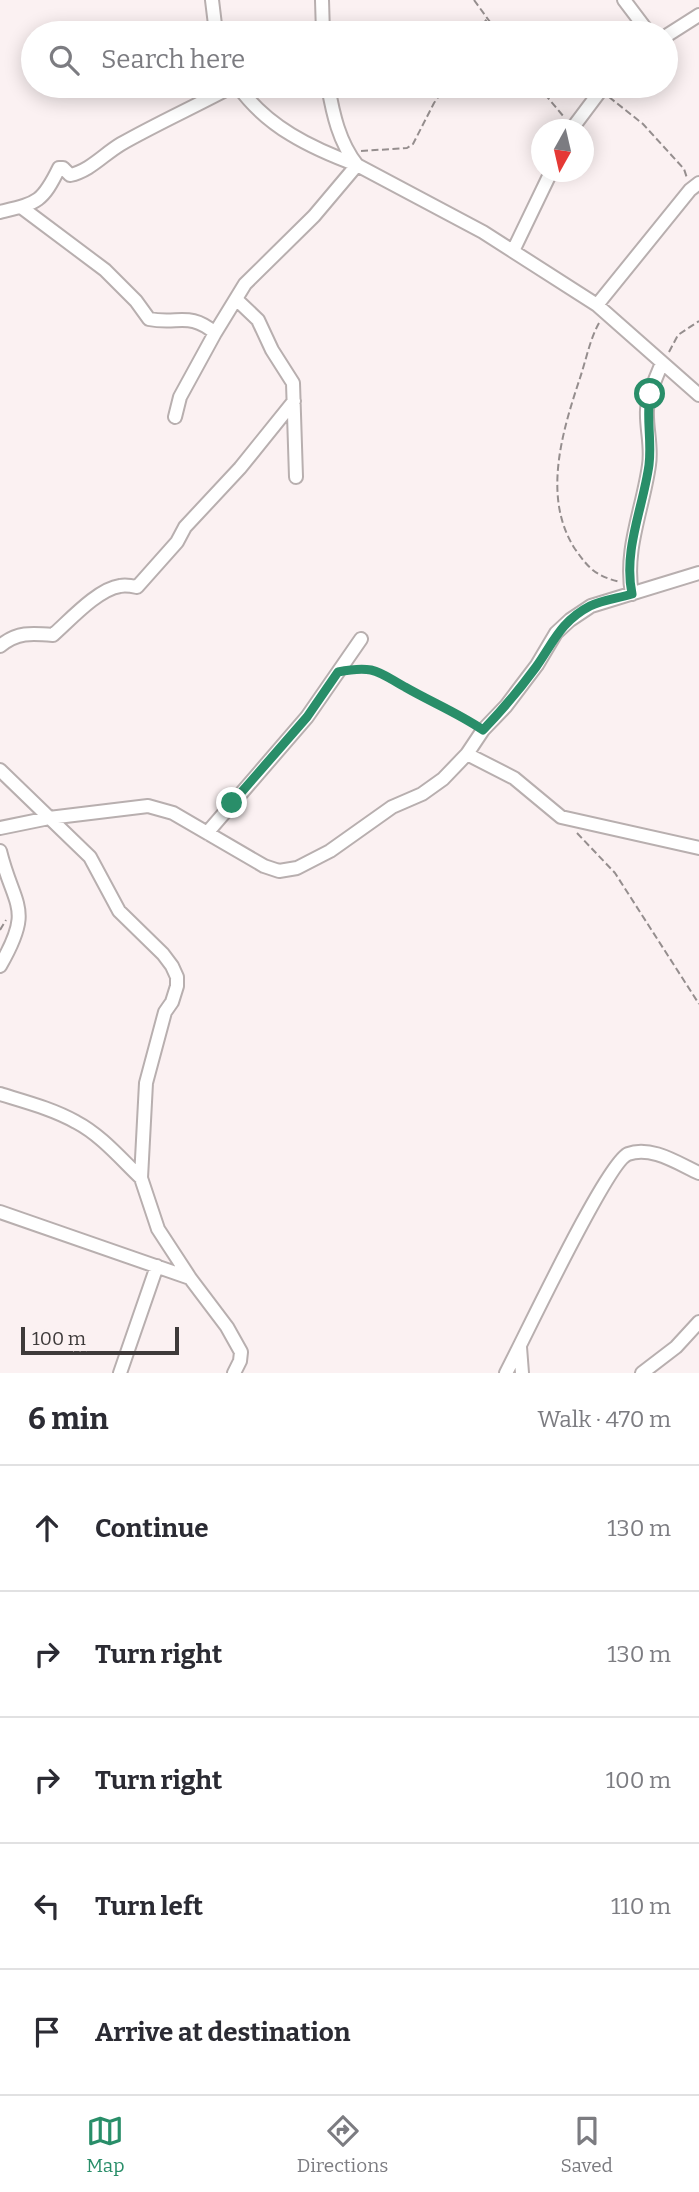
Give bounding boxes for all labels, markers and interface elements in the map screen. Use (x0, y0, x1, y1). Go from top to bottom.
search box (21, 21, 678, 98)
icon: search (45, 41, 83, 79)
text: Search here (101, 44, 245, 75)
north arrow (531, 119, 594, 182)
route start (634, 378, 665, 409)
route end (216, 787, 247, 818)
scale bar (21, 1324, 178, 1356)
text: 100 m (32, 1327, 86, 1350)
text: 6 min (28, 1401, 109, 1437)
text: Walk · 470 m (538, 1405, 671, 1433)
icon: ahead (28, 1509, 66, 1547)
text: Continue (95, 1513, 209, 1544)
text: 130 m (607, 1514, 671, 1542)
icon: right (28, 1635, 66, 1673)
text: Turn right (95, 1639, 222, 1670)
text: 130 m (607, 1640, 671, 1668)
icon: right (28, 1761, 66, 1799)
text: Turn right (95, 1765, 222, 1796)
text: 100 m (606, 1766, 671, 1794)
icon: left (28, 1887, 66, 1925)
text: Turn left (95, 1891, 203, 1922)
text: 110 m (611, 1892, 671, 1920)
icon: arrive (28, 2013, 66, 2051)
text: Arrive at destination (95, 2017, 350, 2048)
tab: Map (86, 2112, 125, 2177)
tab: Directions (297, 2112, 388, 2177)
tab: Saved (561, 2112, 613, 2177)

